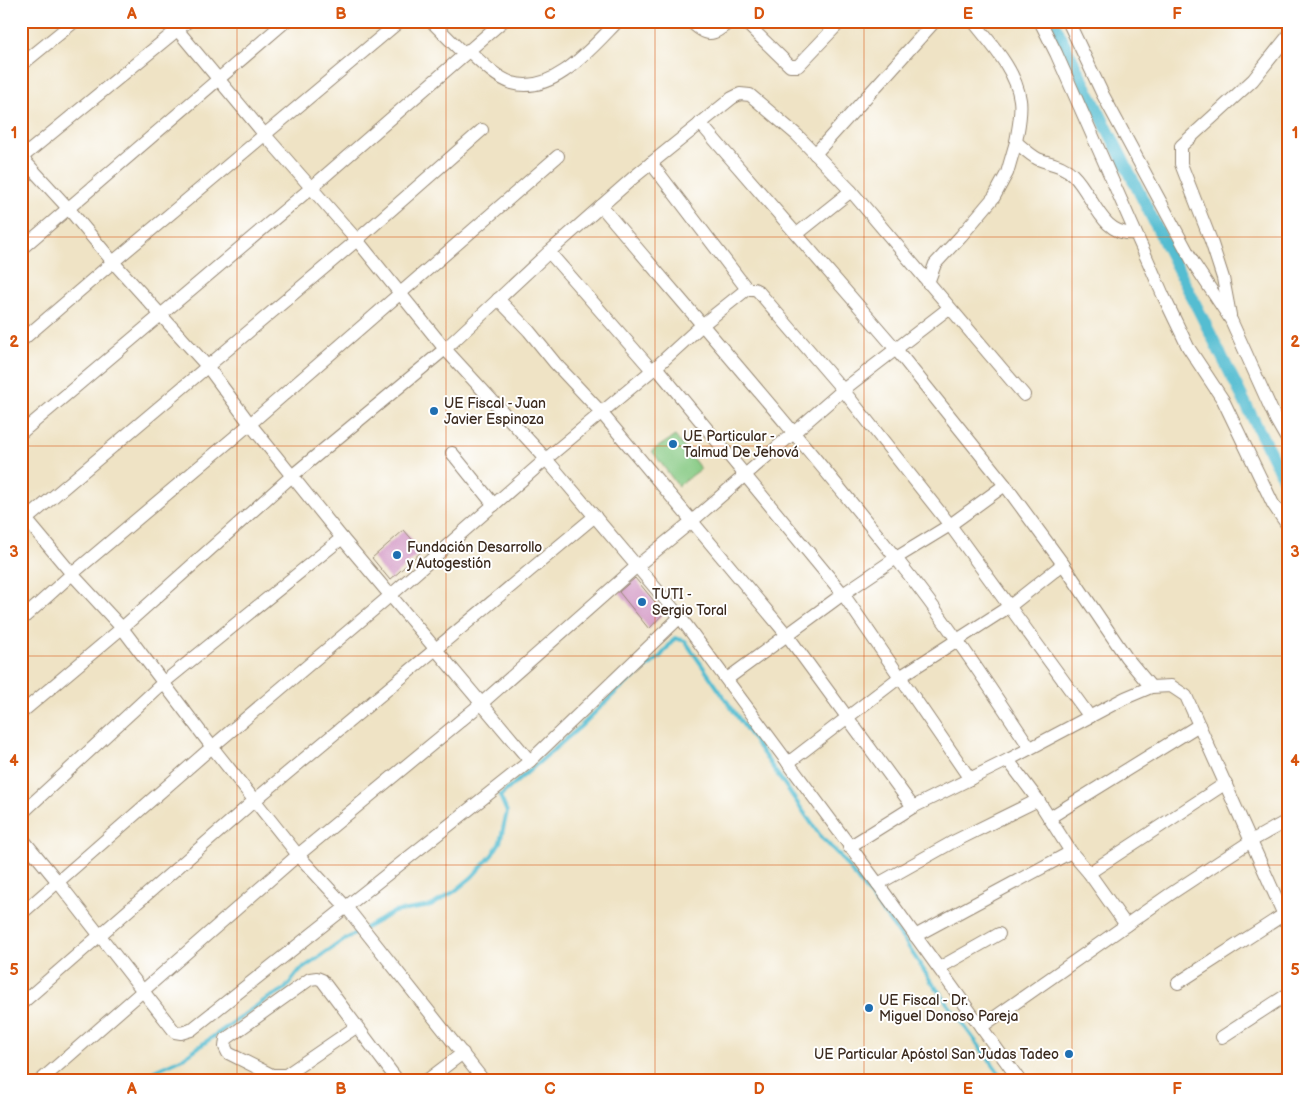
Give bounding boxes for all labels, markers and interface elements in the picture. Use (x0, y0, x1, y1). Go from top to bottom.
text: A (126, 5, 137, 24)
text: B (335, 5, 347, 24)
text: C (544, 5, 556, 24)
text: D (753, 5, 765, 24)
text: E (963, 5, 973, 24)
text: F (1172, 5, 1182, 24)
text: 1 (11, 124, 17, 143)
text: 1 (1292, 124, 1298, 143)
text: 2 (9, 333, 19, 352)
text: 2 (1290, 333, 1300, 352)
place label: UE Fiscal - Juan Javier Espinoza (444, 395, 546, 428)
marker: UE Fiscal - Juan Javier Espinoza (428, 405, 440, 417)
place label: UE Particular - Talmud De Jehová (683, 428, 799, 461)
marker: UE Particular - Talmud De Jehová (667, 438, 679, 450)
place label: Fundación Desarrollo y Autogestión (406, 539, 542, 572)
text: 3 (9, 543, 19, 562)
text: 3 (1290, 543, 1300, 562)
marker: Fundación Desarrollo y Autogestión (391, 549, 403, 561)
place label: TUTI - Sergio Toral (652, 586, 727, 619)
marker: TUTI - Sergio Toral (636, 596, 648, 608)
text: 4 (9, 752, 19, 771)
text: 4 (1290, 752, 1300, 771)
text: 5 (9, 961, 19, 980)
text: 5 (1290, 961, 1300, 980)
place label: UE Fiscal - Dr. Miguel Donoso Pareja (879, 992, 1018, 1025)
marker: UE Fiscal - Dr. Miguel Donoso Pareja (863, 1002, 875, 1014)
place label: UE Particular Apóstol San Judas Tadeo (814, 1046, 1059, 1063)
marker: UE Particular Apóstol San Judas Tadeo (1063, 1048, 1075, 1060)
text: A (126, 1080, 137, 1099)
text: B (335, 1080, 347, 1099)
text: C (544, 1080, 556, 1099)
text: D (753, 1080, 765, 1099)
text: E (963, 1080, 973, 1099)
text: F (1172, 1080, 1182, 1099)

